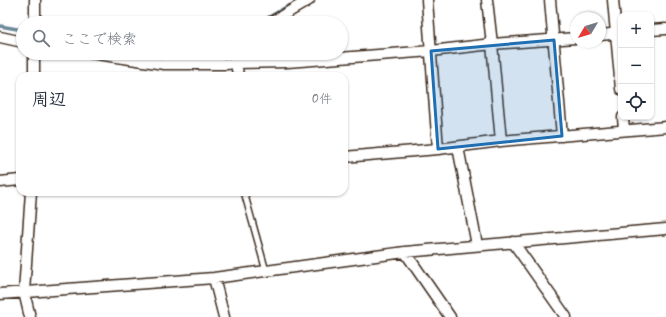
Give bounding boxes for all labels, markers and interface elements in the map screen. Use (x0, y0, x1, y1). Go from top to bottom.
north arrow (570, 12, 606, 48)
map controls (618, 12, 654, 120)
button: + (618, 12, 654, 48)
search box (16, 16, 348, 60)
icon: search (30, 27, 52, 49)
text: ここで検索 (62, 30, 137, 50)
button: − (618, 48, 654, 84)
button: locate (618, 84, 654, 120)
text: 周辺 (32, 89, 66, 111)
text: 0件 (312, 91, 332, 108)

